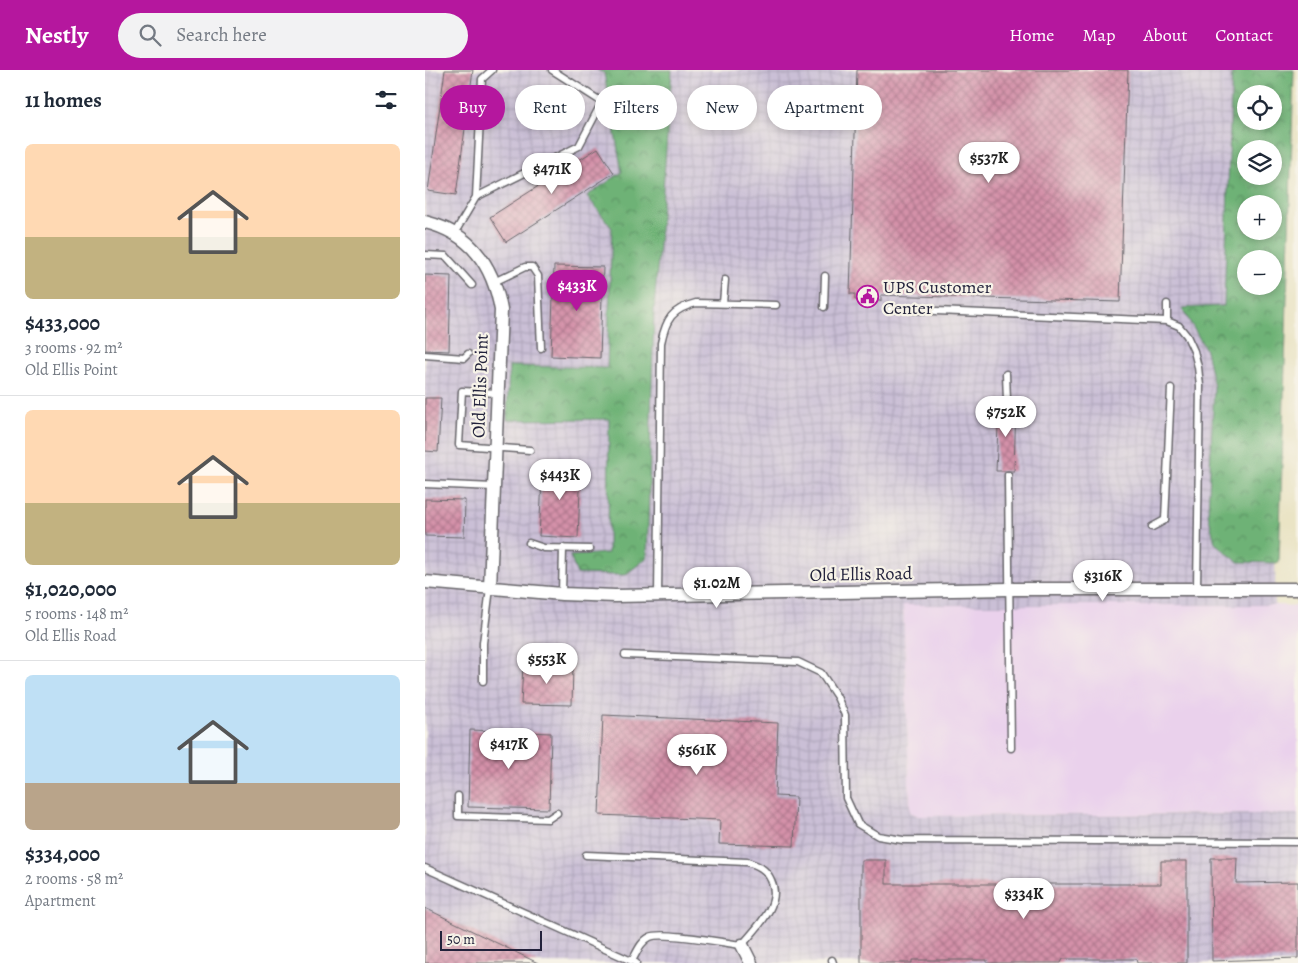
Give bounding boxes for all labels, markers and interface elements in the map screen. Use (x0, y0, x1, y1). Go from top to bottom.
search box (118, 13, 468, 58)
text: Nestly (25, 19, 88, 51)
icon: search (136, 21, 164, 49)
text: Search here (176, 22, 267, 48)
text: Home (1009, 23, 1054, 47)
text: Map (1082, 23, 1115, 47)
text: About (1143, 23, 1187, 47)
text: Contact (1215, 23, 1273, 47)
chip: Buy (440, 85, 505, 130)
chip: Rent (515, 85, 585, 130)
chip: Filters (595, 85, 677, 130)
chip: New (687, 85, 757, 130)
chip: Apartment (767, 85, 882, 130)
map controls (1237, 85, 1282, 295)
button: locate (1237, 85, 1282, 130)
text: 11 homes (25, 86, 102, 114)
icon: filters (372, 86, 400, 114)
button: layers (1237, 140, 1282, 185)
pin: $537K (954, 142, 1024, 184)
text: $537K (970, 147, 1008, 169)
pin: $471K (517, 152, 587, 195)
text: $471K (533, 158, 571, 180)
icon: home (168, 177, 258, 267)
button: + (1237, 195, 1282, 240)
button: − (1237, 250, 1282, 295)
pin: $433K (542, 270, 612, 312)
text: $433K (557, 275, 597, 297)
place label: UPS Customer Center (883, 275, 991, 320)
public building icon: UPS Customer Center (855, 285, 879, 309)
text: $433,000 (25, 309, 100, 337)
street label: Old Ellis Point (466, 333, 494, 439)
text: 3 rooms · 92 m² (25, 337, 123, 359)
text: Old Ellis Point (25, 359, 118, 381)
pin: $752K (971, 396, 1041, 438)
text: $752K (986, 401, 1026, 423)
icon: home (168, 442, 258, 532)
pin: $443K (525, 458, 595, 501)
text: $443K (540, 464, 580, 486)
pin: $316K (1068, 560, 1138, 602)
street label: Old Ellis Road (809, 561, 913, 587)
text: $316K (1084, 565, 1122, 587)
pin: $1.02M (676, 566, 758, 609)
text: $1.02M (694, 572, 740, 594)
text: $1,020,000 (25, 575, 117, 603)
text: 5 rooms · 148 m² (25, 603, 128, 625)
text: Old Ellis Road (25, 625, 116, 647)
pin: $553K (512, 642, 582, 685)
text: $553K (528, 648, 566, 670)
icon: home (168, 707, 258, 797)
pin: $417K (474, 728, 544, 770)
text: $417K (490, 733, 528, 755)
pin: $561K (662, 734, 732, 776)
text: $561K (678, 739, 716, 761)
text: $334,000 (25, 840, 100, 868)
text: 2 rooms · 58 m² (25, 868, 123, 890)
pin: $334K (989, 878, 1059, 920)
text: $334K (1004, 883, 1044, 905)
text: Apartment (25, 890, 96, 912)
scale bar (440, 928, 543, 951)
text: 50 m (447, 930, 475, 949)

